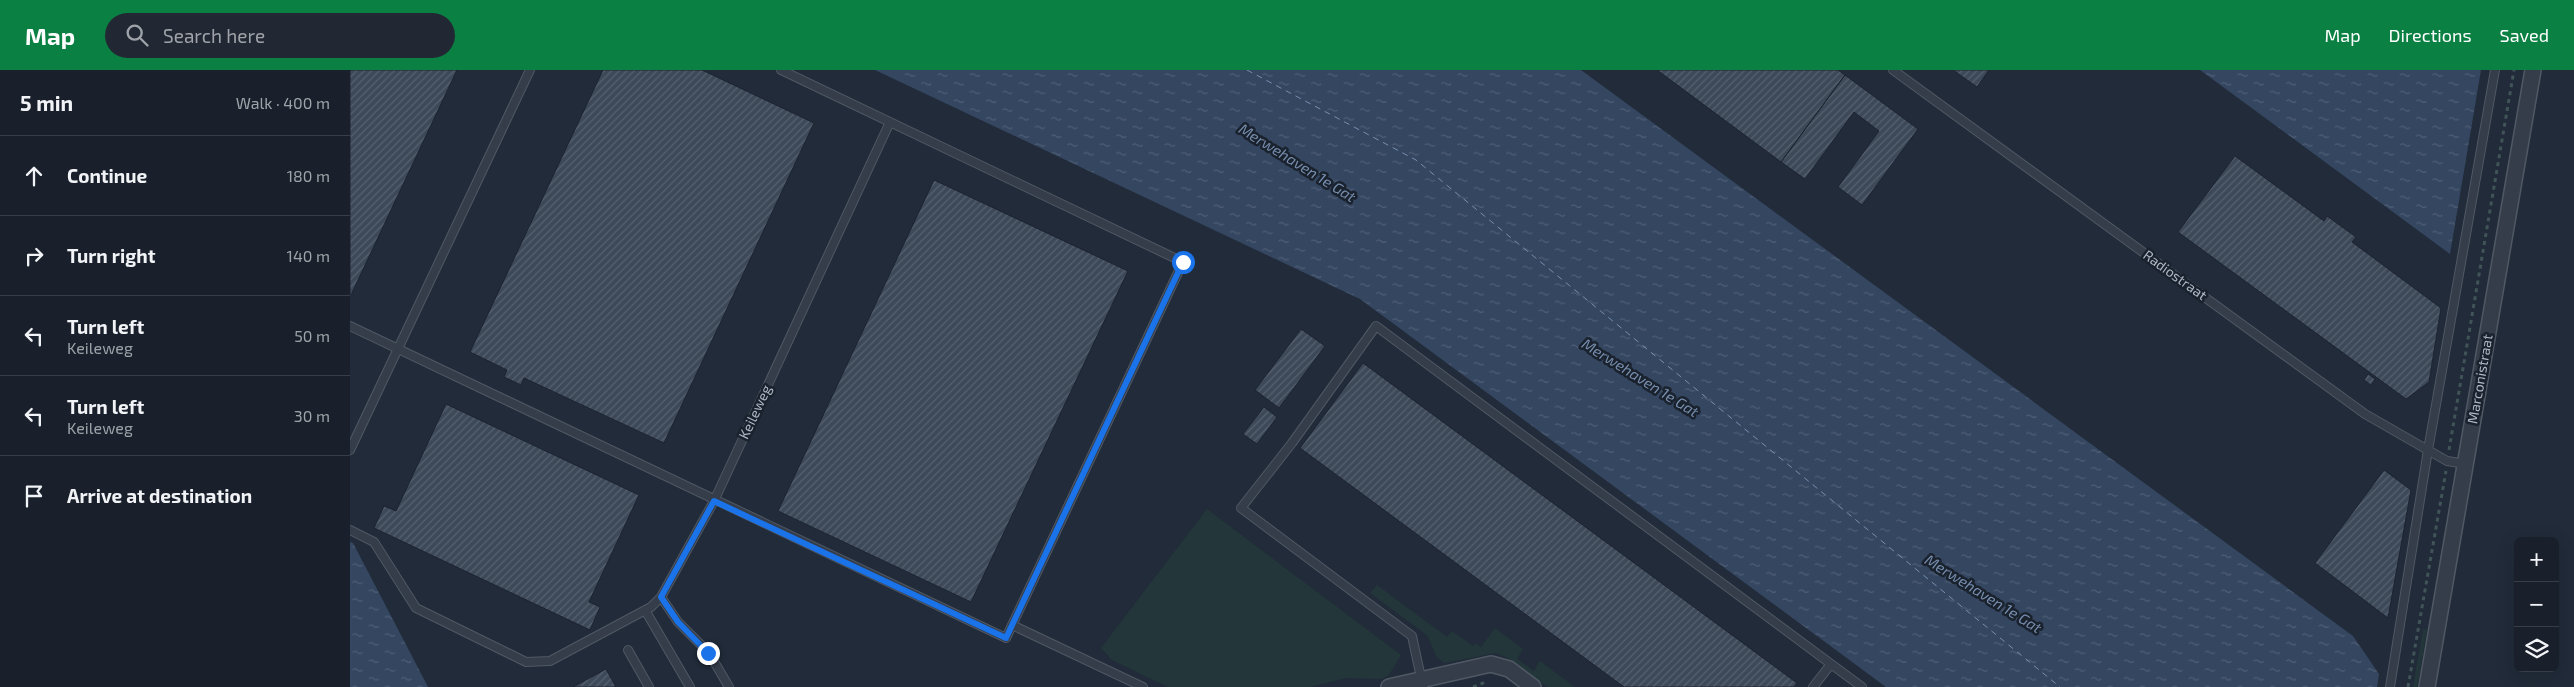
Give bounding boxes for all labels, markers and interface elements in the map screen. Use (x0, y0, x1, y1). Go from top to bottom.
search box (105, 13, 455, 58)
text: Map (25, 21, 75, 50)
icon: search (123, 21, 151, 49)
text: Search here (163, 24, 265, 47)
text: Map (2324, 24, 2361, 46)
text: Directions (2389, 24, 2472, 46)
text: Saved (2500, 24, 2549, 46)
text: 5 min (20, 90, 73, 115)
text: Walk · 400 m (236, 93, 330, 112)
water label: Merwehaven 1e Gat (1236, 119, 1359, 206)
icon: ahead (20, 162, 48, 190)
text: Continue (67, 164, 147, 187)
text: 180 m (287, 166, 330, 185)
icon: right (20, 242, 48, 270)
text: Turn right (67, 244, 155, 267)
text: 140 m (287, 246, 330, 265)
street label: Radiostraat (2140, 246, 2210, 303)
route start (1172, 251, 1195, 274)
text: Turn left (67, 315, 144, 338)
icon: left (20, 322, 48, 350)
text: 50 m (294, 326, 330, 345)
street label: Marconistraat (2463, 333, 2496, 425)
water label: Merwehaven 1e Gat (1579, 334, 1702, 421)
text: Keileweg (67, 338, 133, 357)
street label: Keileweg (735, 382, 774, 441)
text: Turn left (67, 395, 144, 418)
icon: left (20, 402, 48, 430)
text: 30 m (294, 406, 330, 425)
text: Keileweg (67, 418, 133, 437)
icon: arrive (20, 482, 48, 510)
text: Arrive at destination (67, 484, 252, 507)
map controls (2514, 537, 2559, 672)
button: + (2514, 537, 2559, 582)
water label: Merwehaven 1e Gat (1922, 550, 2045, 637)
button: − (2514, 582, 2559, 627)
button: layers (2514, 627, 2559, 672)
route end (697, 642, 720, 665)

